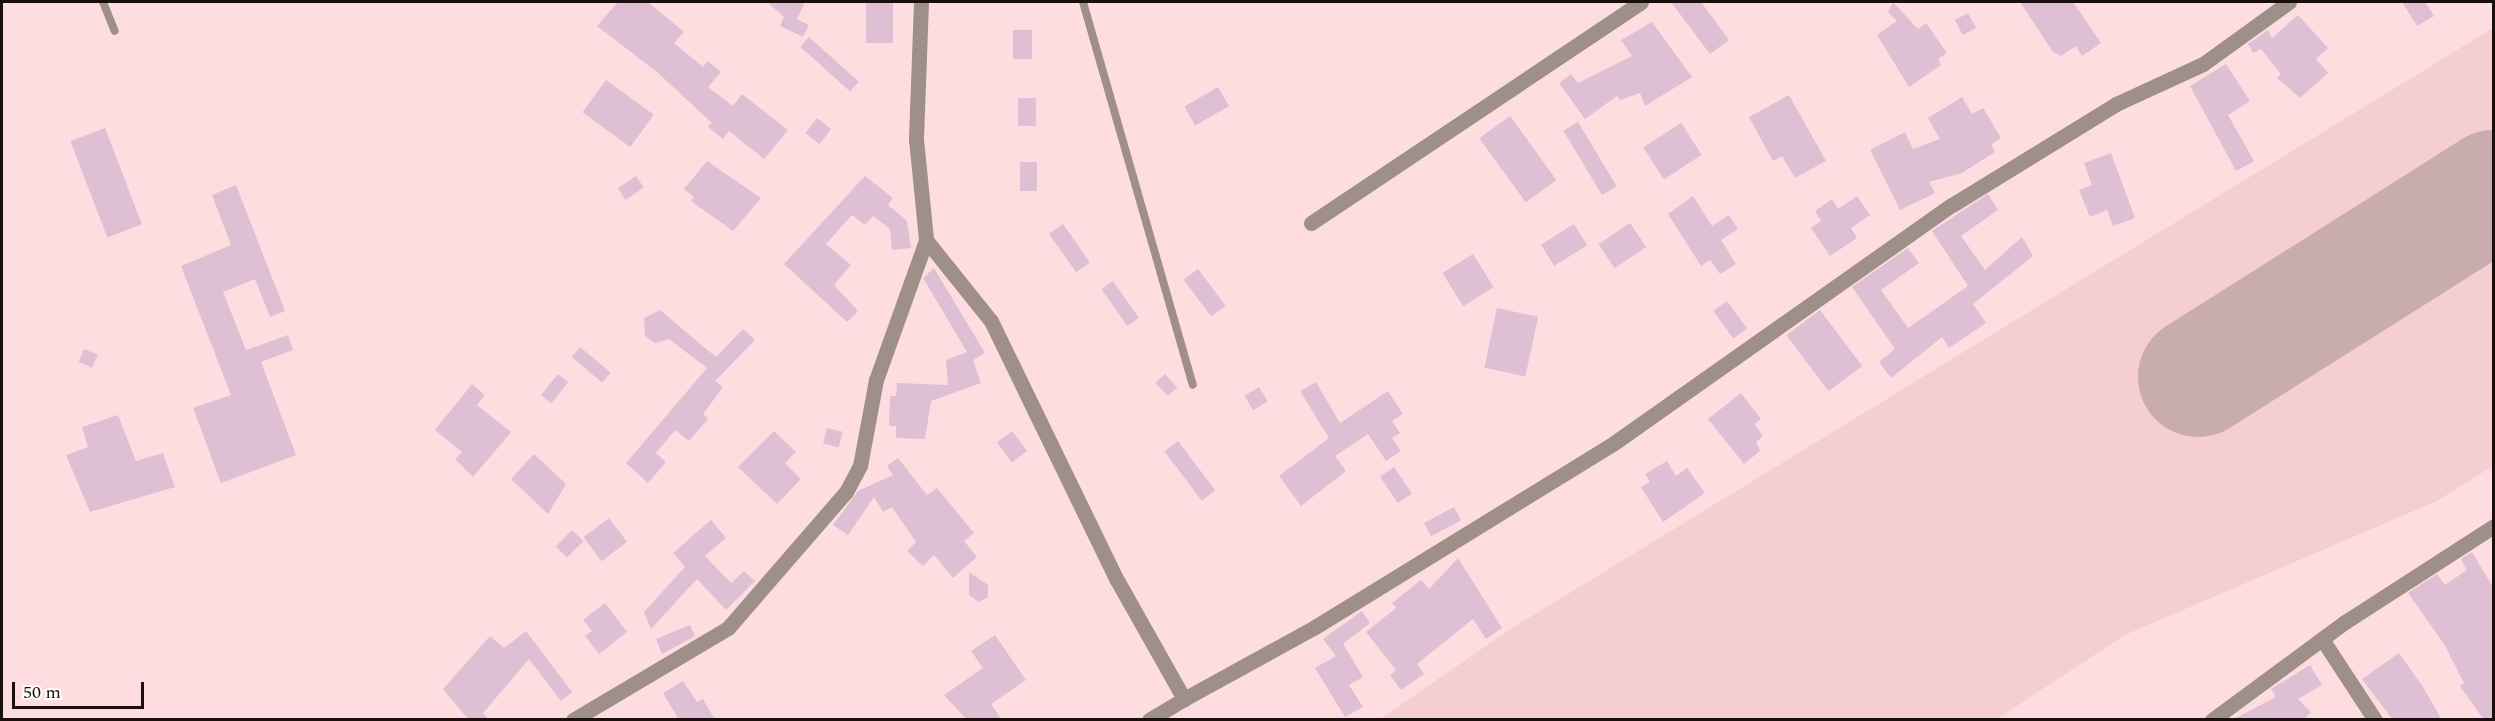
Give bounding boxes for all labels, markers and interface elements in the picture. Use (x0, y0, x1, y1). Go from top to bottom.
scale bar (15, 670, 147, 708)
text: 50 m (23, 679, 61, 706)

